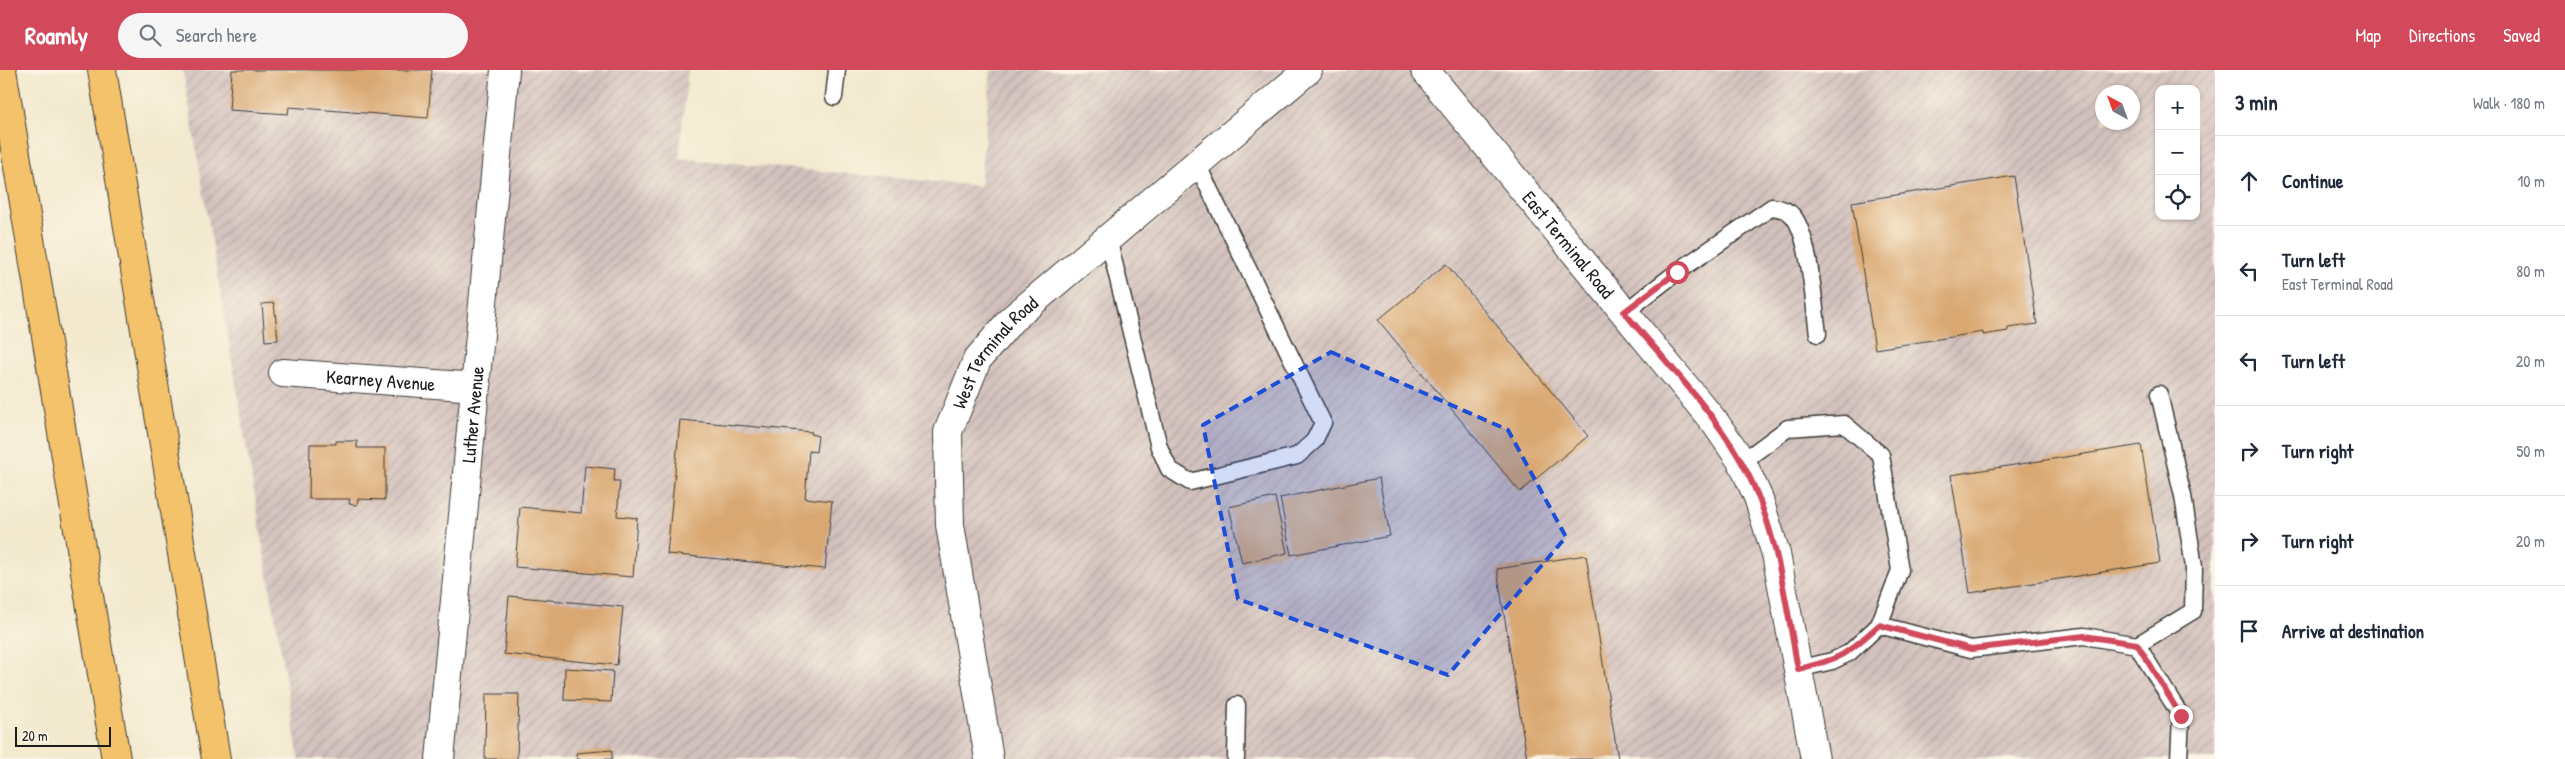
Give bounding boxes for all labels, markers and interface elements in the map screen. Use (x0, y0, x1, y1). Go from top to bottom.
search box (118, 13, 468, 58)
text: Roamly (25, 19, 88, 51)
icon: search (136, 21, 164, 49)
text: Search here (176, 22, 257, 48)
text: Map (2356, 23, 2381, 48)
text: Directions (2409, 23, 2475, 48)
text: Saved (2503, 23, 2540, 48)
north arrow (2095, 85, 2140, 130)
map controls (2155, 85, 2200, 220)
button: + (2155, 85, 2200, 130)
text: 3 min (2235, 88, 2278, 117)
text: Walk · 180 m (2473, 92, 2545, 114)
button: − (2155, 130, 2200, 175)
icon: ahead (2235, 167, 2263, 195)
text: Continue (2282, 168, 2343, 194)
text: 10 m (2517, 170, 2545, 192)
button: locate (2155, 175, 2200, 220)
street label: East Terminal Road (1517, 185, 1621, 304)
text: Turn left (2282, 247, 2345, 273)
icon: left (2235, 257, 2263, 285)
text: 80 m (2516, 260, 2545, 282)
route start (1666, 261, 1689, 284)
text: East Terminal Road (2282, 273, 2393, 295)
street label: West Terminal Road (946, 290, 1044, 413)
icon: left (2235, 347, 2263, 375)
text: Turn left (2282, 348, 2345, 374)
text: 20 m (2516, 350, 2545, 372)
street label: Kearney Avenue (325, 363, 437, 397)
street label: Luther Avenue (455, 365, 490, 464)
icon: right (2235, 437, 2263, 465)
text: Turn right (2282, 438, 2353, 464)
text: 50 m (2517, 440, 2545, 462)
icon: right (2235, 527, 2263, 555)
text: Turn right (2282, 528, 2353, 554)
text: 20 m (2516, 530, 2545, 552)
icon: arrive (2235, 617, 2263, 645)
text: Arrive at destination (2282, 618, 2424, 644)
route end (2170, 705, 2193, 728)
scale bar (15, 724, 111, 747)
text: 20 m (22, 726, 48, 745)

